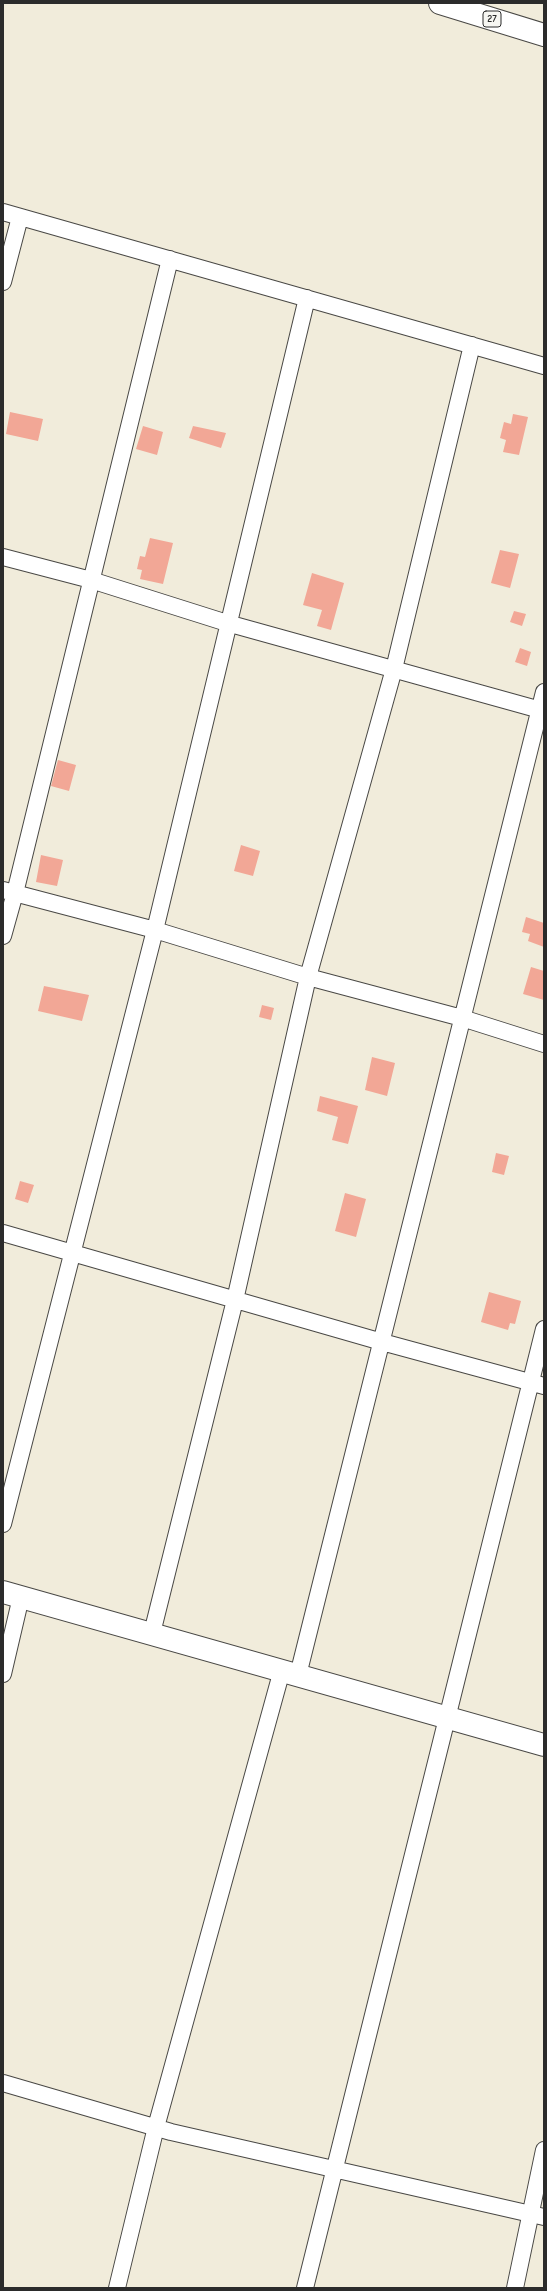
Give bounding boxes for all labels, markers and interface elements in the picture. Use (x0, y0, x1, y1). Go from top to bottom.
road number: 27 (483, 11, 501, 27)

